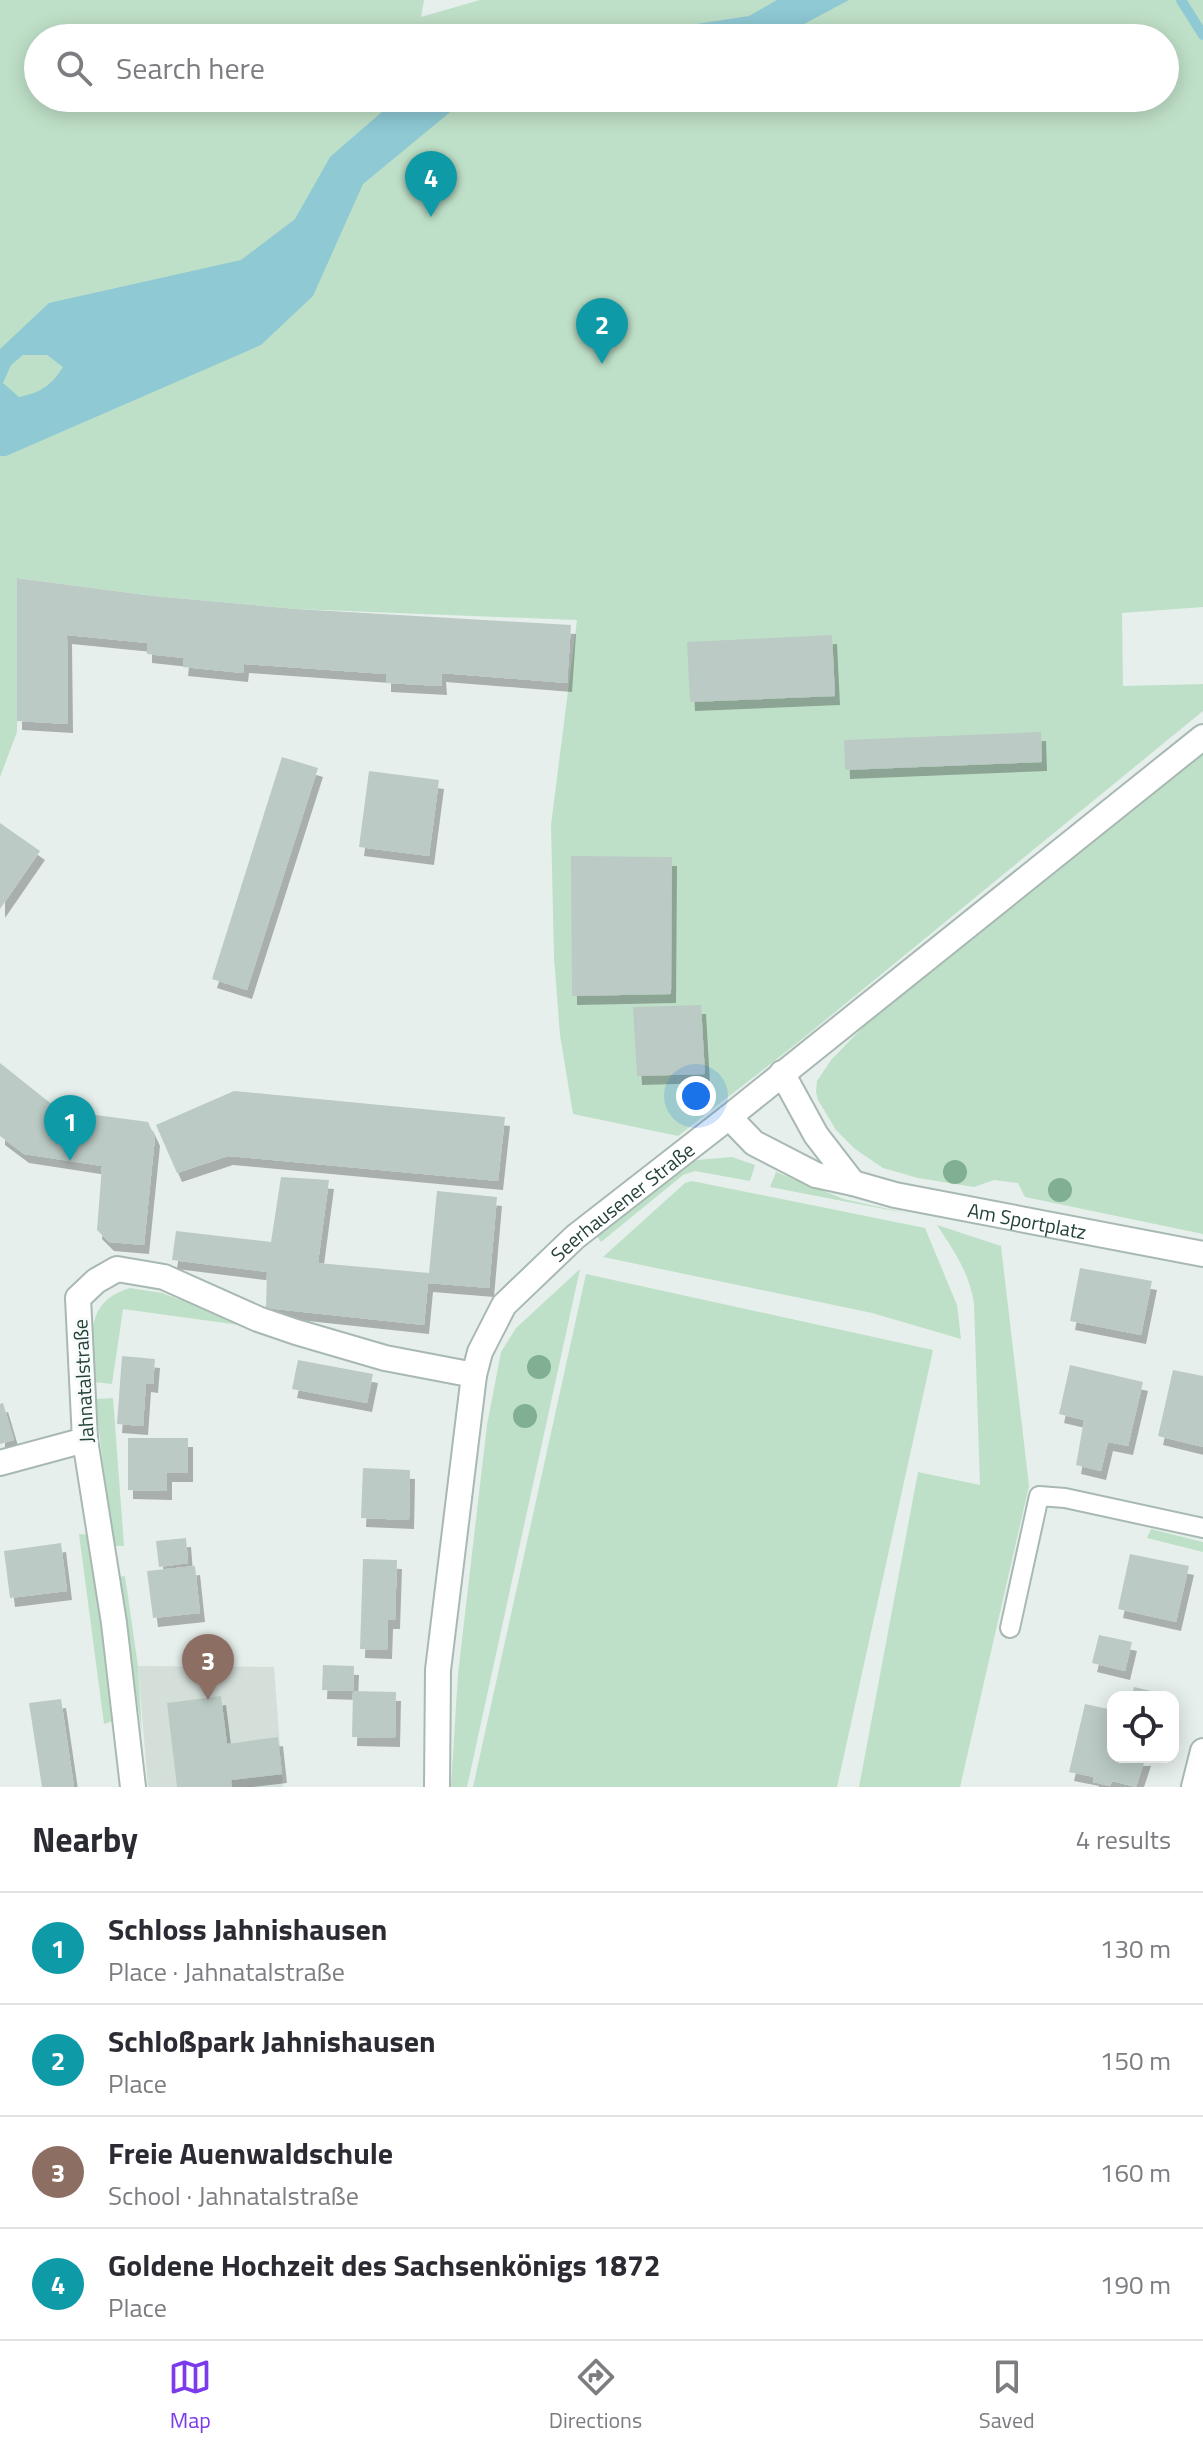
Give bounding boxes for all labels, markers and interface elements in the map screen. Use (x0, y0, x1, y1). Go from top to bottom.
search box (24, 24, 1179, 112)
text: Search here (116, 45, 265, 91)
icon: search (52, 46, 96, 90)
pin: 4 (405, 151, 457, 217)
pin: 2 (576, 298, 628, 364)
your location (676, 1076, 716, 1116)
pin: 1 (44, 1095, 96, 1161)
street label: Seerhausener Straße (543, 1134, 701, 1269)
street label: Am Sportplatz (965, 1194, 1089, 1247)
street label: Jahnatalstraße (64, 1318, 102, 1444)
pin: 3 (182, 1634, 234, 1700)
map controls (1107, 1691, 1179, 1763)
button: locate (1107, 1691, 1179, 1763)
text: Nearby (32, 1813, 138, 1865)
text: 4 results (1076, 1820, 1171, 1859)
text: Schloss Jahnishausen (108, 1906, 387, 1952)
text: 1 (51, 1929, 65, 1968)
text: 130 m (1100, 1929, 1171, 1968)
text: Place · Jahnatalstraße (108, 1952, 345, 1991)
text: Schloßpark Jahnishausen (108, 2018, 436, 2064)
text: 2 (51, 2041, 65, 2080)
text: 150 m (1100, 2041, 1171, 2080)
text: Place (108, 2064, 167, 2103)
text: Freie Auenwaldschule (108, 2130, 393, 2176)
text: 3 (51, 2153, 65, 2192)
text: 160 m (1100, 2153, 1171, 2192)
text: School · Jahnatalstraße (108, 2176, 359, 2215)
text: Goldene Hochzeit des Sachsenkönigs 1872 (108, 2242, 661, 2288)
text: 4 (51, 2265, 65, 2304)
text: 190 m (1100, 2265, 1171, 2304)
text: Place (108, 2288, 167, 2327)
tab: Map (168, 2355, 212, 2437)
tab: Directions (549, 2355, 642, 2437)
tab: Saved (979, 2355, 1035, 2437)

